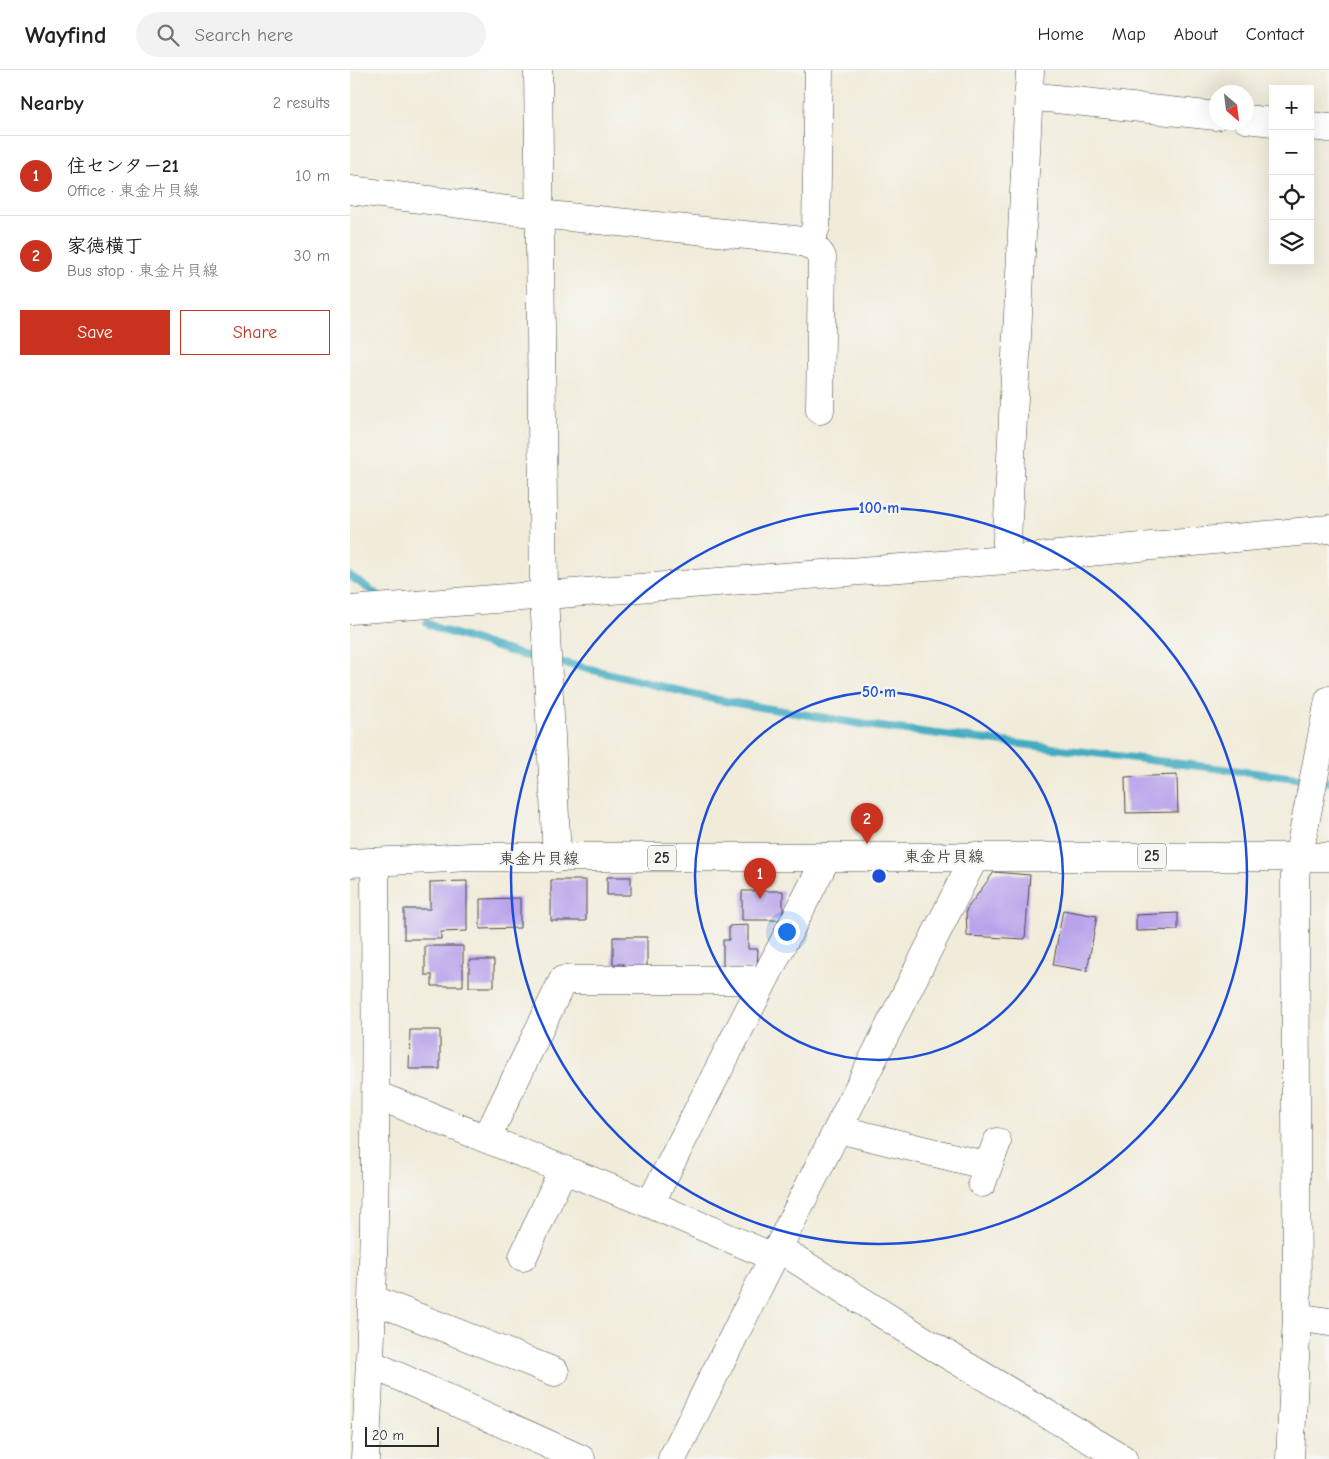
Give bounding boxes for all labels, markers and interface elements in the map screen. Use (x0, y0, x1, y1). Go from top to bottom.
search box (136, 12, 486, 57)
text: Wayfind (25, 21, 106, 49)
icon: search (154, 21, 182, 49)
text: Search here (194, 24, 293, 46)
text: Home (1037, 24, 1084, 45)
text: Map (1112, 24, 1146, 45)
text: About (1174, 24, 1218, 45)
text: Contact (1246, 24, 1304, 45)
north arrow (1209, 85, 1254, 130)
map controls (1269, 85, 1314, 265)
button: + (1269, 85, 1314, 130)
text: Nearby (20, 91, 84, 115)
text: 2 results (273, 94, 330, 112)
button: − (1269, 130, 1314, 175)
text: 住センター21 (67, 155, 179, 177)
text: 1 (33, 167, 39, 185)
text: 10 m (295, 167, 330, 185)
button: locate (1269, 175, 1314, 220)
text: Office · 東金片貝線 (67, 182, 199, 200)
button: layers (1269, 220, 1314, 265)
text: 家徳横丁 (67, 235, 143, 257)
text: 2 (32, 247, 40, 265)
text: 30 m (294, 247, 330, 265)
text: Bus stop · 東金片貝線 (67, 262, 218, 280)
button: Save (20, 310, 170, 355)
button: Share (180, 310, 330, 355)
text: 100 m (859, 499, 899, 517)
text: 50 m (862, 683, 896, 701)
pin: 2 (851, 803, 883, 844)
road number: 25 (1138, 844, 1166, 868)
road number: 25 (648, 846, 676, 870)
street label: 東金片貝線 (904, 848, 984, 866)
street label: 東金片貝線 (499, 850, 579, 868)
pin: 1 (744, 858, 776, 899)
centre of rings (870, 867, 888, 885)
your location (774, 919, 800, 945)
scale bar (365, 1424, 439, 1447)
text: 20 m (372, 1427, 404, 1444)

